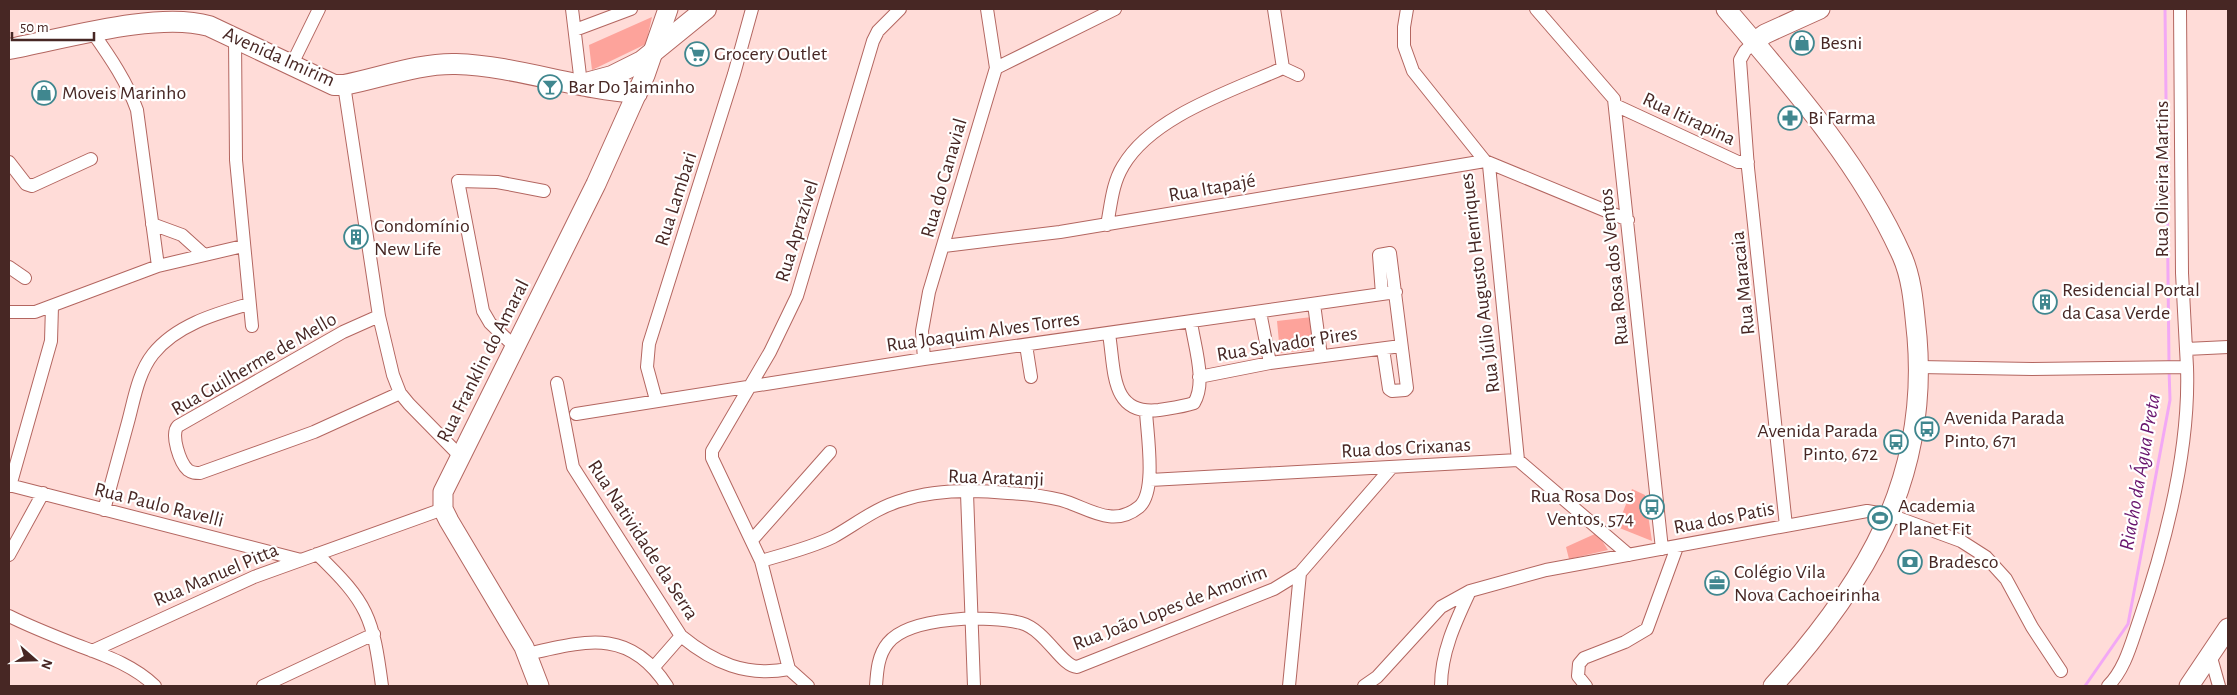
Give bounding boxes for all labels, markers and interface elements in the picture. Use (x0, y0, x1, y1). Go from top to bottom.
scale bar (12, 10, 95, 42)
text: 50 m (20, 20, 49, 35)
street label: Avenida Imirim (220, 23, 338, 91)
shop icon: Besni (1789, 30, 1815, 56)
place label: Besni (1820, 33, 1862, 53)
supermarket icon: Grocery Outlet (684, 41, 710, 67)
place label: Grocery Outlet (714, 44, 828, 64)
bar icon: Bar Do Jaiminho (537, 74, 563, 100)
place label: Bar Do Jaiminho (568, 77, 695, 97)
shop icon: Moveis Marinho (31, 80, 57, 106)
place label: Moveis Marinho (62, 83, 186, 103)
street label: Rua Itirapina (1640, 89, 1738, 149)
street label: Rua Oliveira Martins (2152, 101, 2172, 257)
pharmacy icon: Bi Farma (1777, 105, 1803, 131)
place label: Bi Farma (1808, 108, 1876, 128)
street label: Rua do Canavial (917, 116, 971, 240)
street label: Rua Lambari (651, 150, 701, 248)
street label: Rua Itapajé (1167, 170, 1257, 206)
street label: Rua Júlio Augusto Henriques (1457, 172, 1503, 394)
street label: Rua Aprazível (772, 178, 822, 284)
street label: Rua Rosa dos Ventos (1596, 188, 1632, 346)
place label: Condomínio New Life (374, 216, 470, 259)
building icon: Condomínio New Life (343, 224, 369, 250)
street label: Rua Maracaia (1728, 230, 1758, 336)
street label: Rua Franklin do Amaral (433, 276, 533, 446)
place label: Residencial Portal da Casa Verde (2062, 280, 2200, 323)
building icon: Residencial Portal da Casa Verde (2032, 289, 2058, 315)
street label: Rua Guilherme de Mello (168, 309, 340, 419)
street label: Rua Joaquim Alves Torres (885, 309, 1081, 355)
street label: Rua Salvador Pires (1215, 323, 1359, 365)
water label: Riacho da Água Preta (2114, 392, 2164, 552)
place label: Avenida Parada Pinto, 671 (1944, 408, 2065, 451)
bus stop icon: Avenida Parada Pinto, 671 (1914, 416, 1940, 442)
place label: Avenida Parada Pinto, 672 (1757, 421, 1878, 464)
bus stop icon: Avenida Parada Pinto, 672 (1883, 429, 1909, 455)
street label: Rua dos Crixanas (1341, 435, 1471, 461)
street label: Rua Natividade da Serra (584, 457, 702, 623)
street label: Rua Aratanji (948, 466, 1044, 490)
street label: Rua Paulo Ravelli (92, 479, 226, 531)
place label: Rua Rosa Dos Ventos, 574 (1530, 486, 1634, 529)
bus stop icon: Rua Rosa Dos Ventos, 574 (1639, 494, 1665, 520)
place label: Academia Planet Fit (1898, 496, 1976, 539)
street label: Rua dos Patis (1672, 498, 1776, 538)
sports icon: Academia Planet Fit (1867, 505, 1893, 531)
street label: Rua Manuel Pitta (151, 540, 281, 610)
bank icon: Bradesco (1897, 549, 1923, 575)
place label: Bradesco (1928, 552, 1999, 572)
street label: Rua João Lopes de Amorim (1070, 562, 1270, 654)
place label: Colégio Vila Nova Cachoeirinha (1734, 562, 1880, 605)
office icon: Colégio Vila Nova Cachoeirinha (1704, 570, 1730, 596)
north arrow (10, 635, 60, 685)
text: N (38, 657, 55, 671)

